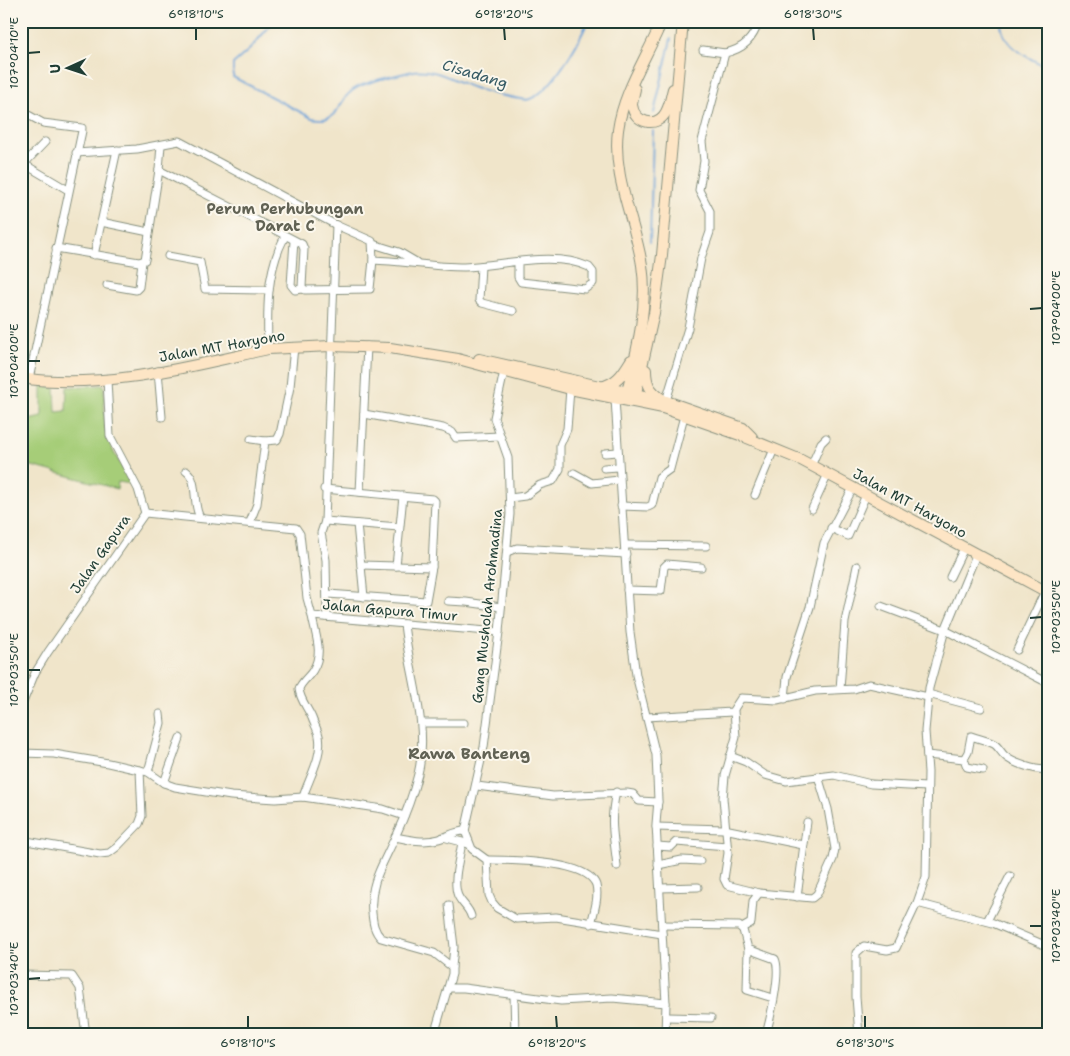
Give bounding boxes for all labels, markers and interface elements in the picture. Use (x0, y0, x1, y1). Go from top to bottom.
text: 6°18'10"S (168, 6, 224, 22)
text: 6°18'20"S (475, 6, 533, 22)
text: 6°18'30"S (784, 6, 843, 22)
text: 107°04'10"E (6, 17, 22, 89)
north arrow (42, 42, 92, 92)
water label: Cisadang (440, 55, 510, 93)
text: U (46, 63, 64, 74)
district label: Perum Perhubungan Darat C (206, 199, 364, 236)
text: 107°04'00"E (1048, 270, 1064, 346)
text: 107°04'00"E (6, 323, 22, 399)
street label: Jalan MT Haryono (158, 326, 286, 366)
street label: Jalan MT Haryono (850, 464, 970, 542)
street label: Gang Musholah Arohmadina (468, 507, 506, 704)
street label: Jalan Gapura (66, 511, 134, 597)
text: 107°03'50"E (1048, 580, 1064, 654)
street label: Jalan Gapura Timur (321, 595, 459, 625)
text: 107°03'50"E (6, 633, 22, 707)
district label: Rawa Banteng (408, 743, 530, 764)
text: 107°03'40"E (1048, 889, 1064, 963)
text: 107°03'40"E (6, 942, 22, 1016)
text: 6°18'10"S (220, 1035, 276, 1051)
text: 6°18'20"S (528, 1035, 586, 1051)
text: 6°18'30"S (836, 1035, 895, 1051)

